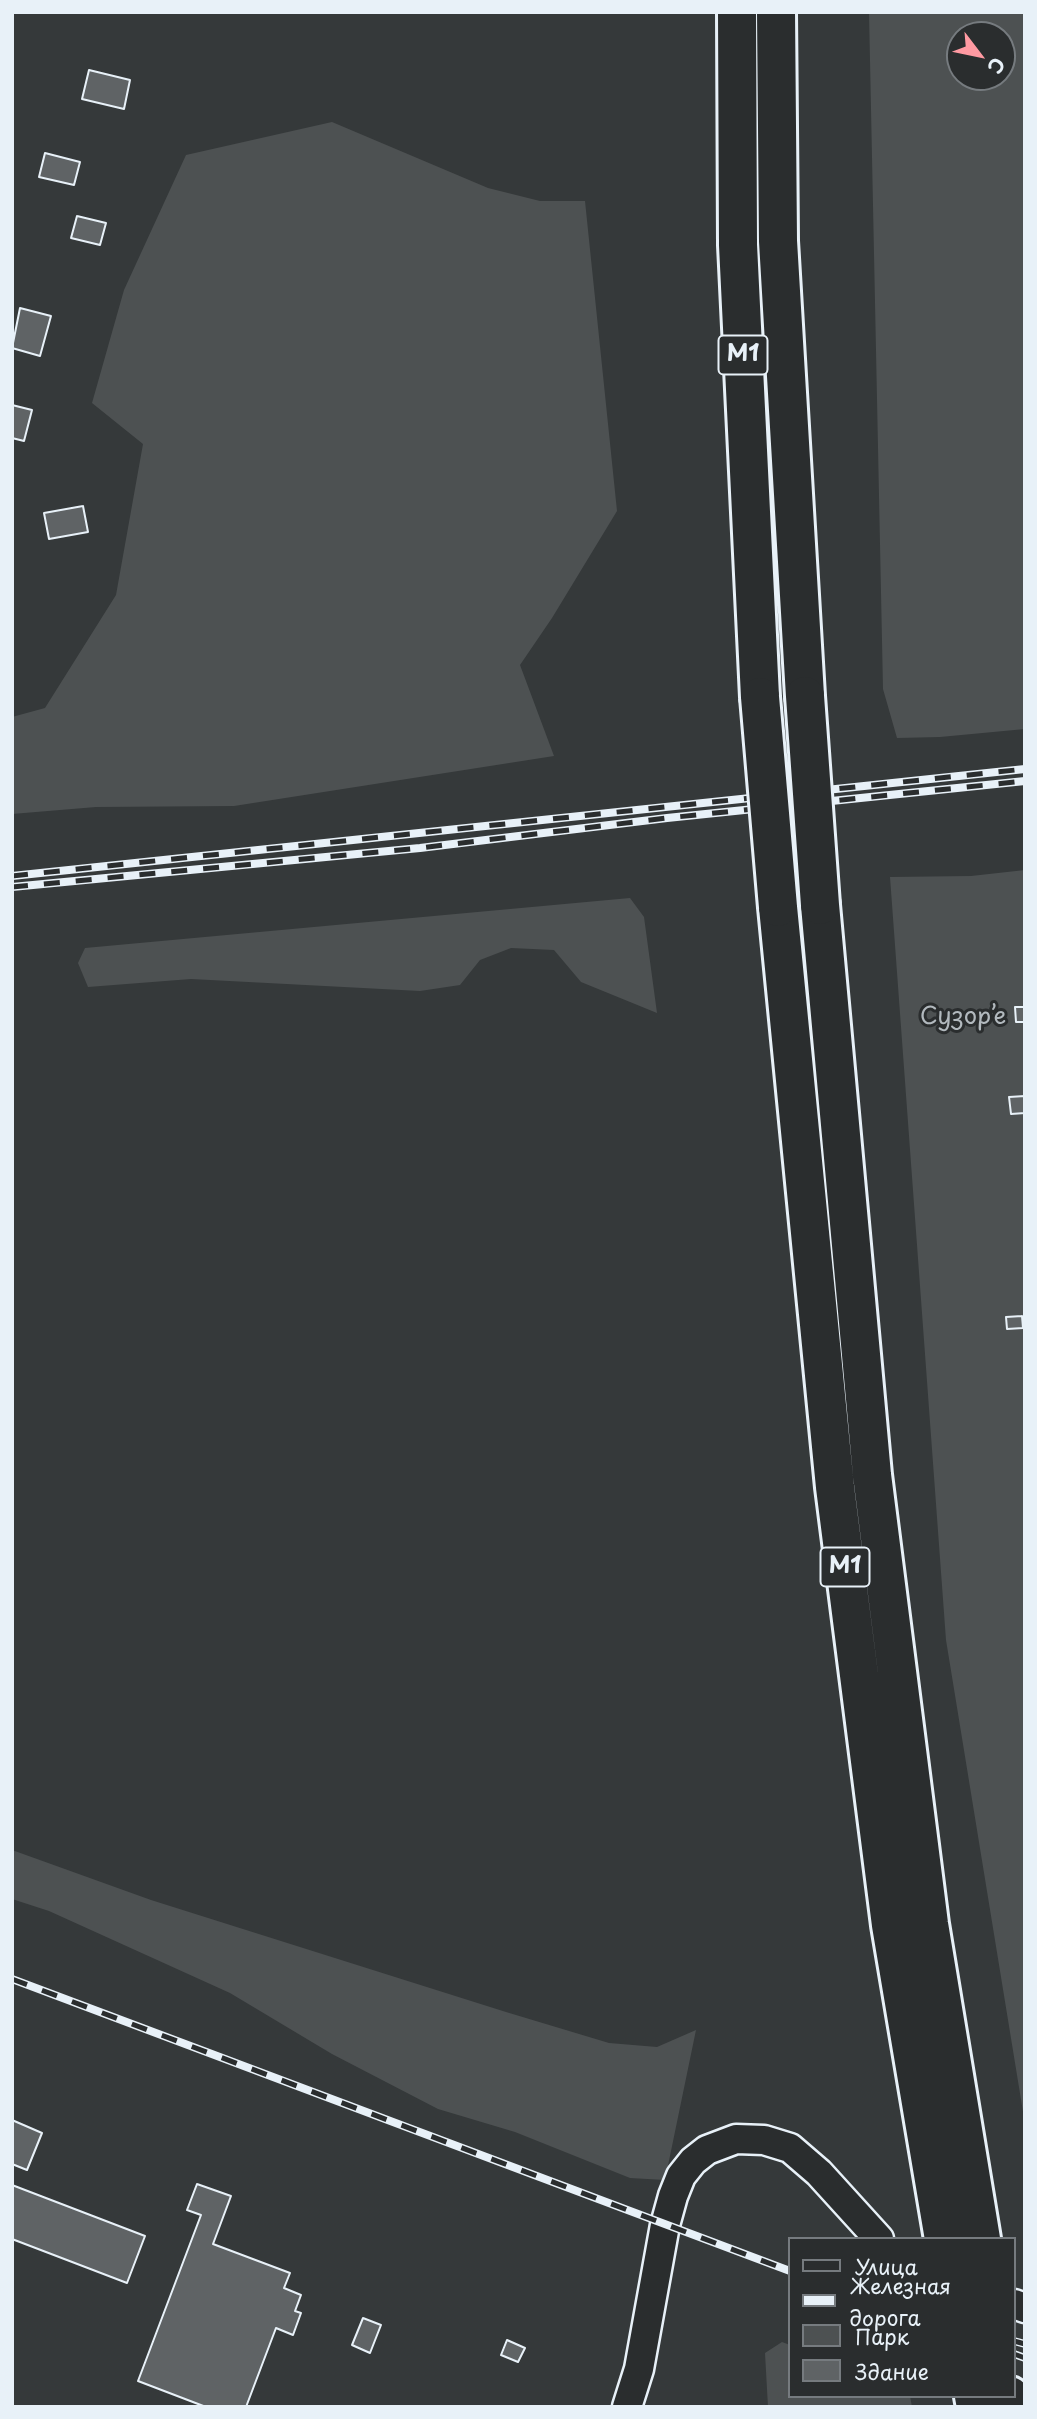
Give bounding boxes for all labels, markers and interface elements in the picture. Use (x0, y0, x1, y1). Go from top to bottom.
north arrow (946, 21, 1016, 91)
text: С (981, 53, 1013, 80)
road number: М1 (718, 336, 768, 374)
park label: Сузорʼе (920, 1003, 1006, 1031)
road number: М1 (820, 1548, 870, 1586)
legend (788, 2237, 1016, 2398)
text: Улица (855, 2250, 918, 2282)
text: Железная дорога (850, 2269, 951, 2333)
text: Парк (855, 2320, 909, 2352)
text: Здание (855, 2355, 929, 2387)

